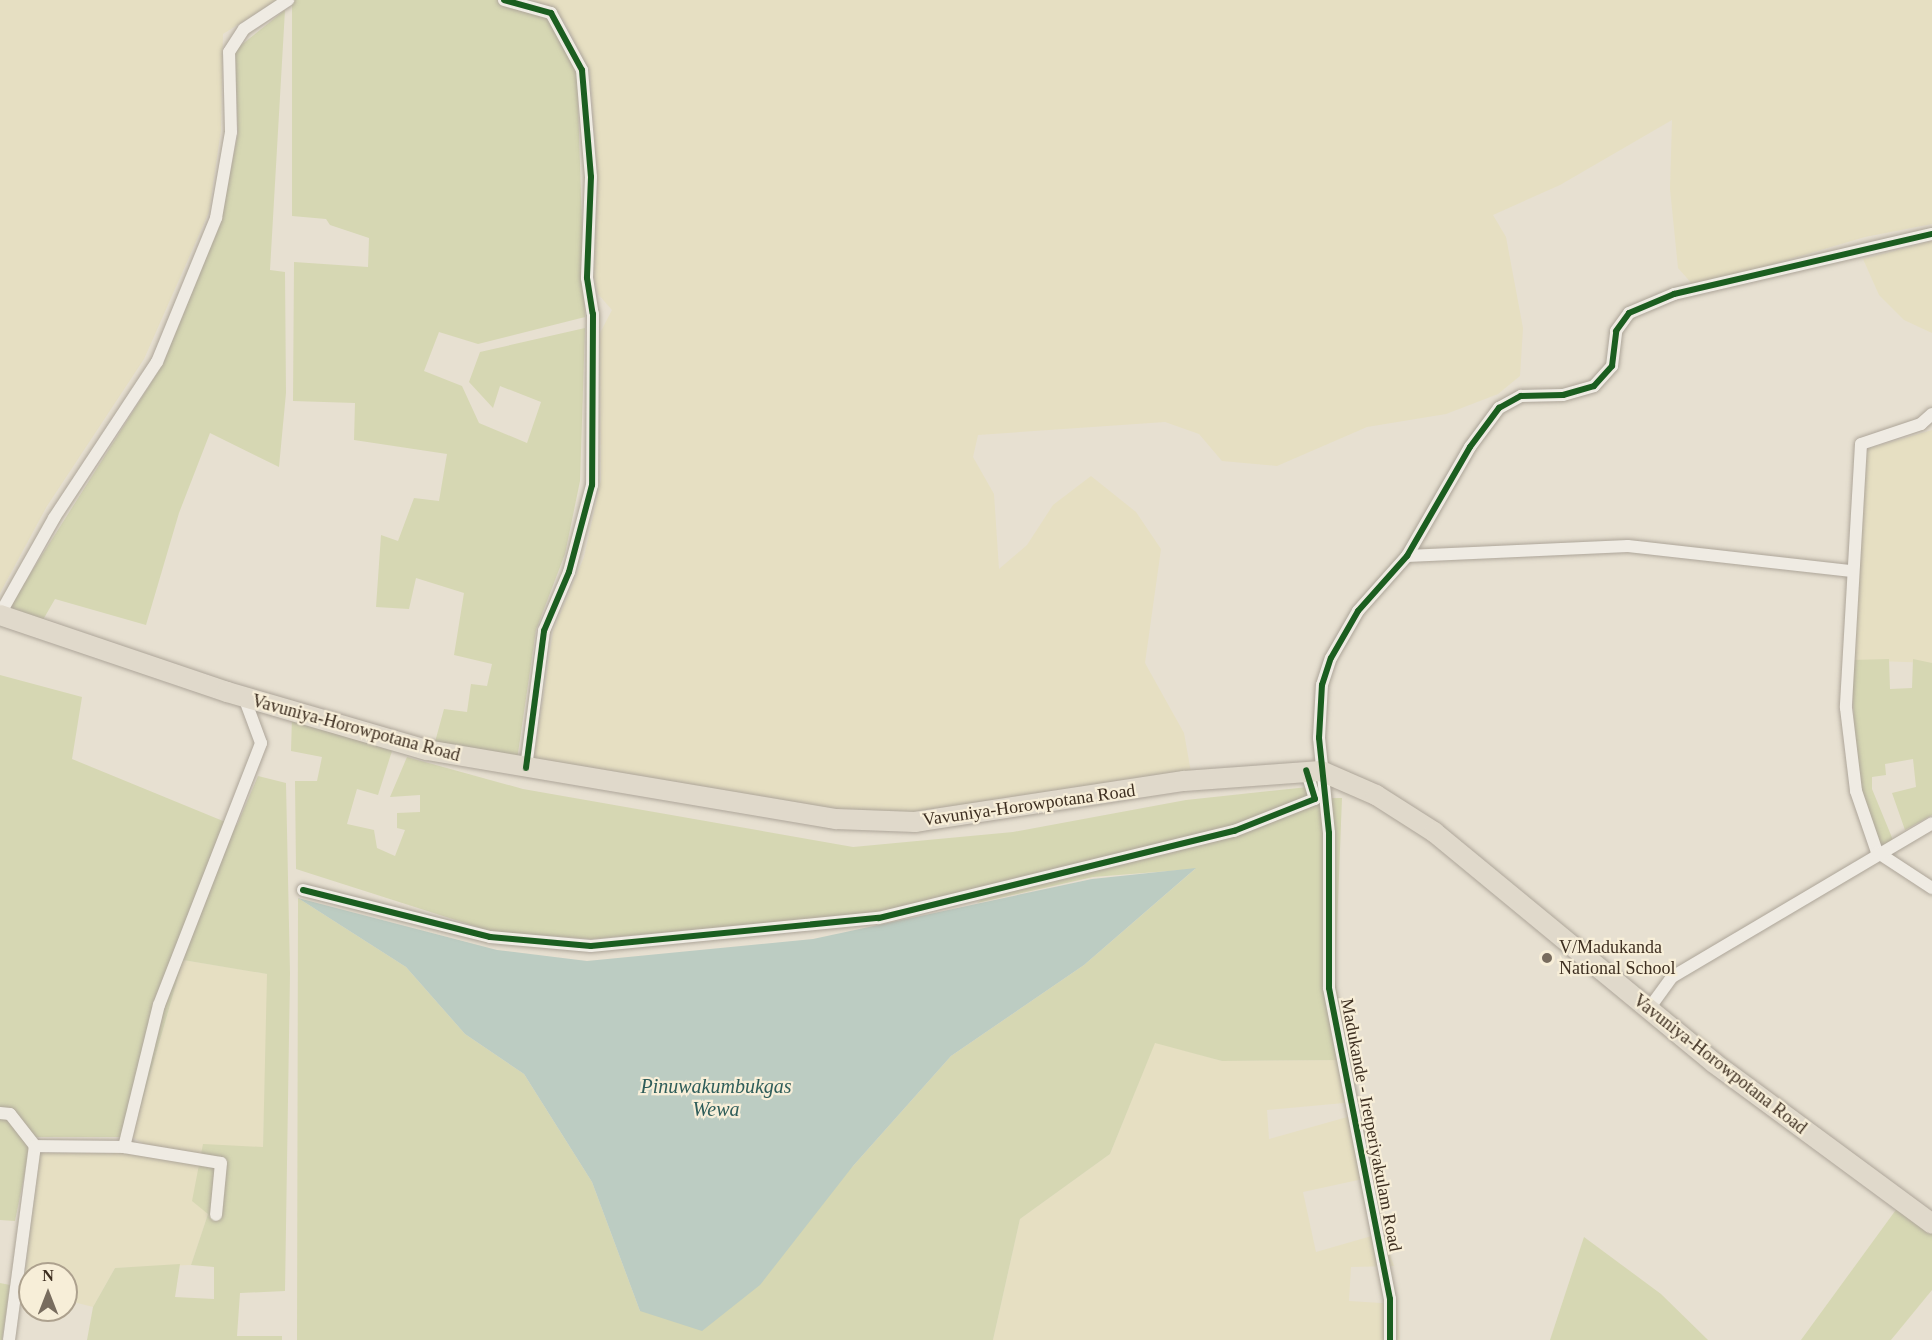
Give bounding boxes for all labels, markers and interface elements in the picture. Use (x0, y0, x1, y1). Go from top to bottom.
street label: Vavuniya-Horowpotana Road (250, 690, 462, 766)
street label: Vavuniya-Horowpotana Road (921, 779, 1137, 831)
place label: V/Madukanda National School (1559, 937, 1675, 980)
marker: V/Madukanda National School (1540, 951, 1554, 965)
street label: Vavuniya-Horowpotana Road (1629, 989, 1811, 1139)
street label: Madukande - Iretperiyakulam Road (1336, 997, 1406, 1253)
water label: Pinuwakumbukgas Wewa (640, 1075, 792, 1122)
north arrow (18, 1262, 78, 1322)
text: N (42, 1267, 54, 1284)

